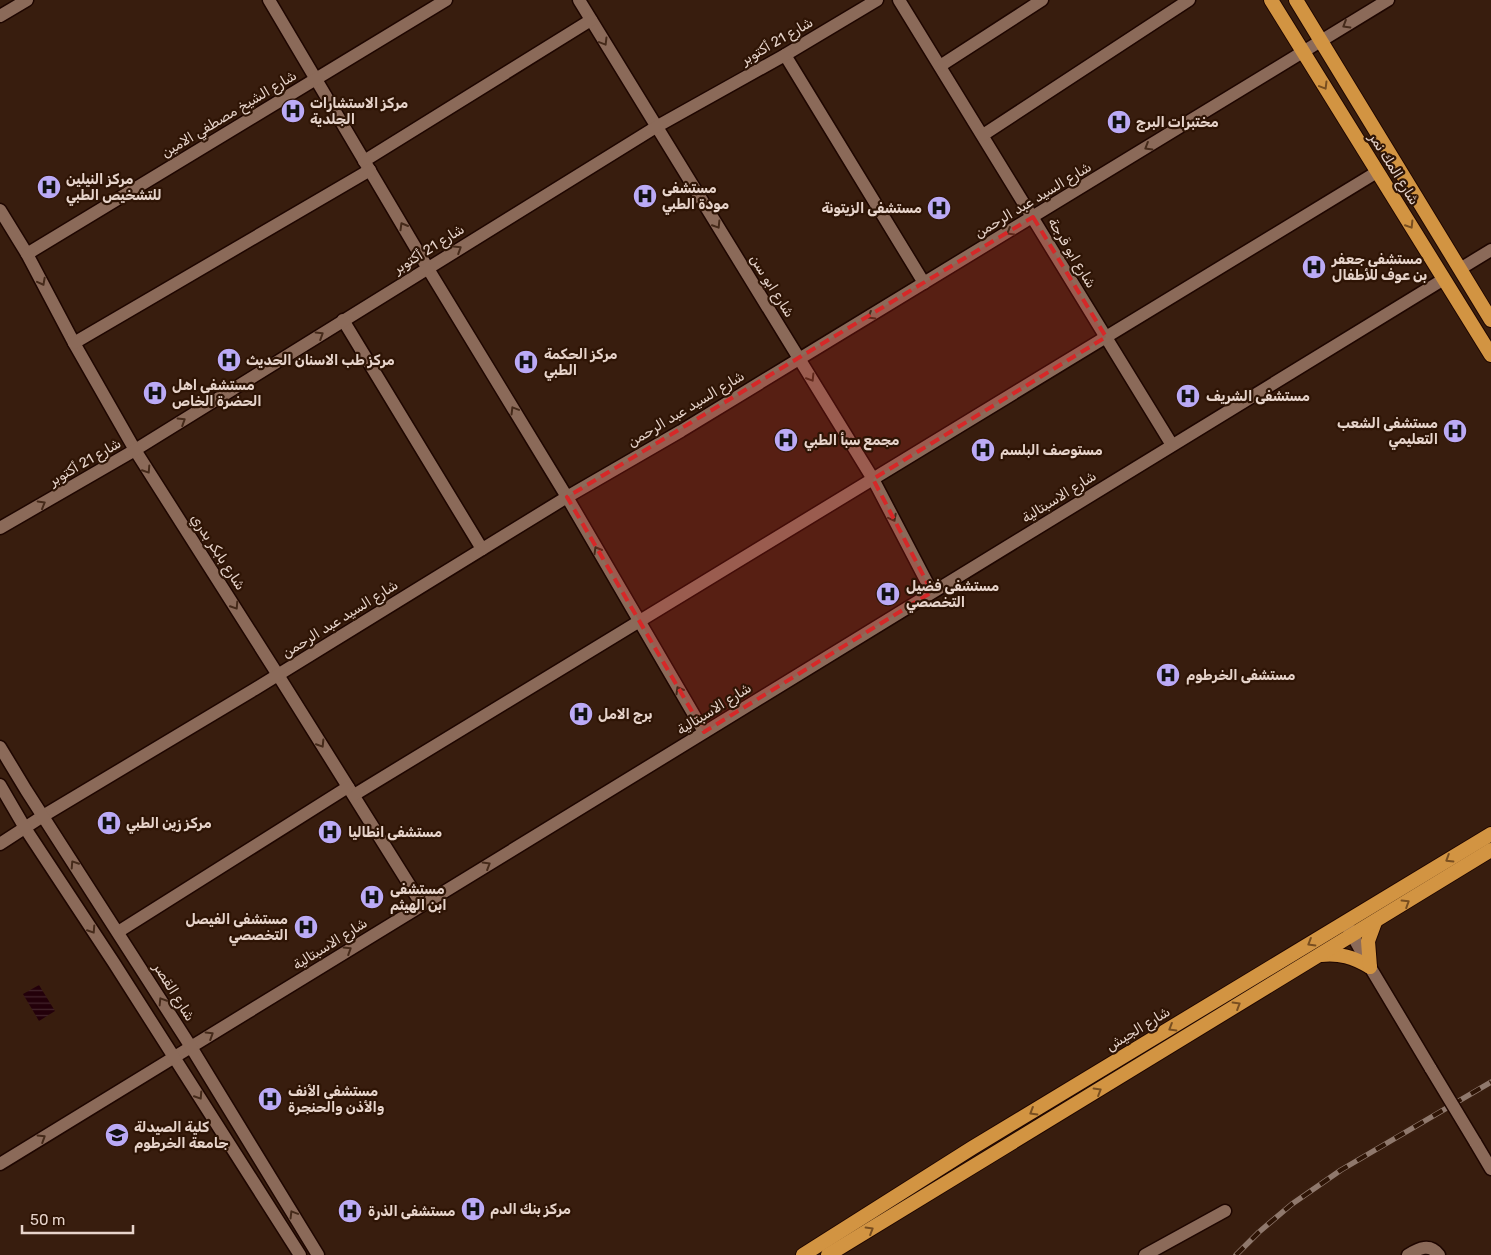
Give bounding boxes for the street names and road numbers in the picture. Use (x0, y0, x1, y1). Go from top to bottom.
street label: شارع 21 أكتوبر (737, 14, 817, 71)
street label: شارع الشيخ مصطفي الامين (158, 67, 301, 163)
street label: شارع المك نمر (1363, 129, 1423, 209)
street label: شارع السيد عبد الرحمن (971, 158, 1096, 243)
street label: شارع ابو قرجة (1043, 215, 1100, 292)
street label: شارع 21 أكتوبر (390, 221, 469, 280)
street label: شارع ابو سن (744, 251, 798, 322)
street label: شارع السيد عبد الرحمن (624, 367, 749, 452)
street label: شارع 21 أكتوبر (45, 435, 125, 492)
street label: شارع الاسبتالية (1019, 467, 1101, 528)
street label: شارع بابكر بدري (185, 511, 249, 594)
street label: شارع السيد عبد الرحمن (279, 576, 402, 663)
street label: شارع الاسبتالية (674, 679, 756, 740)
street label: شارع الاسبتالية (290, 914, 372, 975)
street label: شارع القصر (147, 959, 198, 1025)
street label: شارع الجيش (1103, 1003, 1174, 1057)

